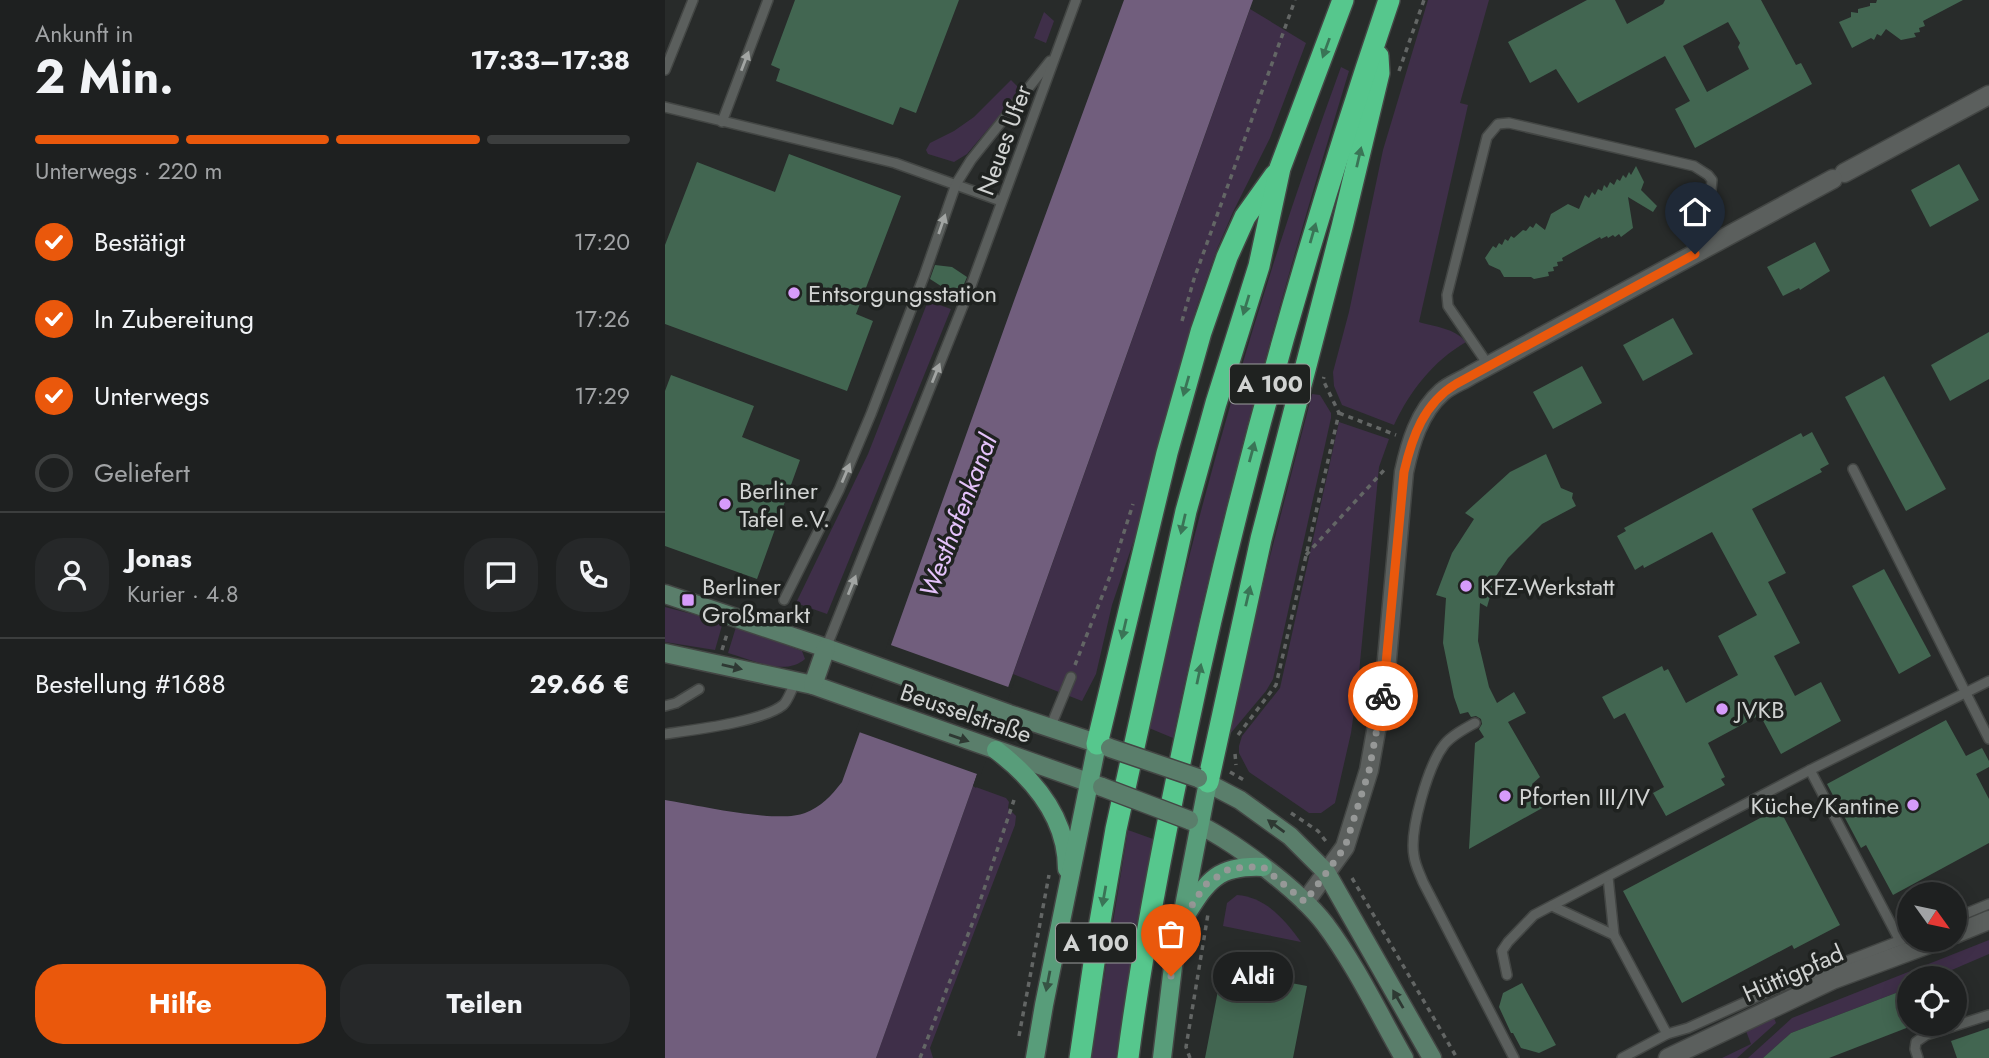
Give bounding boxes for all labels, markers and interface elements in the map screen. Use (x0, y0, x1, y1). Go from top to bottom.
text: Ankunft in (35, 17, 133, 51)
one-way arrow (1320, 37, 1331, 58)
text: 17:33–17:38 (470, 41, 630, 79)
text: 2 Min. (35, 44, 174, 110)
one-way arrow (739, 50, 750, 71)
street label: Neues Ufer (968, 79, 1040, 200)
one-way arrow (1354, 146, 1365, 168)
text: Unterwegs · 220 m (35, 154, 222, 188)
pin (1665, 182, 1725, 254)
icon: home (1676, 193, 1714, 231)
one-way arrow (937, 213, 948, 234)
one-way arrow (1308, 222, 1318, 243)
icon: check (35, 223, 73, 261)
text: Bestätigt (94, 223, 185, 261)
text: 17:20 (574, 225, 630, 259)
place label: Entsorgungsstation (808, 276, 997, 311)
marker: Entsorgungsstation (786, 285, 802, 301)
one-way arrow (1241, 295, 1251, 316)
icon: check (35, 300, 73, 338)
text: In Zubereitung (94, 300, 254, 338)
text: 17:26 (574, 302, 630, 336)
one-way arrow (931, 363, 942, 384)
road number: A 100 (1230, 364, 1310, 404)
one-way arrow (1180, 376, 1190, 397)
icon: check (35, 377, 73, 415)
text: Unterwegs (94, 377, 209, 415)
text: 17:29 (574, 379, 630, 413)
water label: Westhafenkanal (909, 428, 1007, 603)
one-way arrow (1247, 441, 1258, 463)
text: Geliefert (94, 454, 190, 492)
one-way arrow (840, 463, 852, 483)
place label: Berliner Tafel e.V. (739, 473, 830, 536)
marker: Berliner Tafel e.V. (717, 496, 733, 512)
one-way arrow (1177, 513, 1188, 535)
button: person (35, 538, 109, 612)
button: chat (464, 538, 538, 612)
button: phone (556, 538, 630, 612)
text: Jonas (127, 539, 192, 577)
place label: Berliner Großmarkt (702, 569, 810, 632)
place label: KFZ-Werkstatt (1480, 569, 1615, 604)
one-way arrow (846, 574, 857, 595)
text: Kurier · 4.8 (127, 577, 239, 611)
marker: KFZ-Werkstatt (1458, 578, 1474, 594)
one-way arrow (1243, 585, 1254, 607)
marker: Berliner Großmarkt (680, 592, 696, 608)
one-way arrow (1118, 618, 1129, 640)
one-way arrow (721, 661, 743, 672)
courier (1348, 661, 1418, 731)
one-way arrow (1194, 663, 1205, 685)
text: Bestellung #1688 (35, 665, 226, 703)
text: 29.66 € (529, 665, 630, 703)
street label: Beusselstraße (896, 674, 1036, 752)
icon: bike (1364, 677, 1402, 715)
place label: JVKB (1733, 692, 1785, 727)
marker: JVKB (1714, 701, 1730, 717)
one-way arrow (948, 733, 969, 743)
place label: Pforten III/IV (1519, 779, 1650, 814)
marker: Pforten III/IV (1497, 788, 1513, 804)
place label: Küche/Kantine (1751, 788, 1899, 823)
marker: Küche/Kantine (1905, 797, 1921, 813)
one-way arrow (1267, 819, 1285, 833)
north arrow (1897, 882, 1967, 952)
map controls (1897, 882, 1967, 1036)
one-way arrow (1098, 885, 1109, 907)
pin (1141, 904, 1201, 976)
icon: bag (1152, 915, 1190, 953)
road number: A 100 (1056, 924, 1136, 962)
street label: Hüttigpfad (1737, 935, 1849, 1011)
callout: Aldi (1213, 951, 1293, 1000)
text: Aldi (1231, 959, 1275, 993)
button: Hilfe (35, 964, 326, 1044)
button: Teilen (340, 964, 630, 1044)
button: locate (1897, 966, 1967, 1036)
one-way arrow (1043, 970, 1054, 992)
one-way arrow (1392, 989, 1404, 1009)

